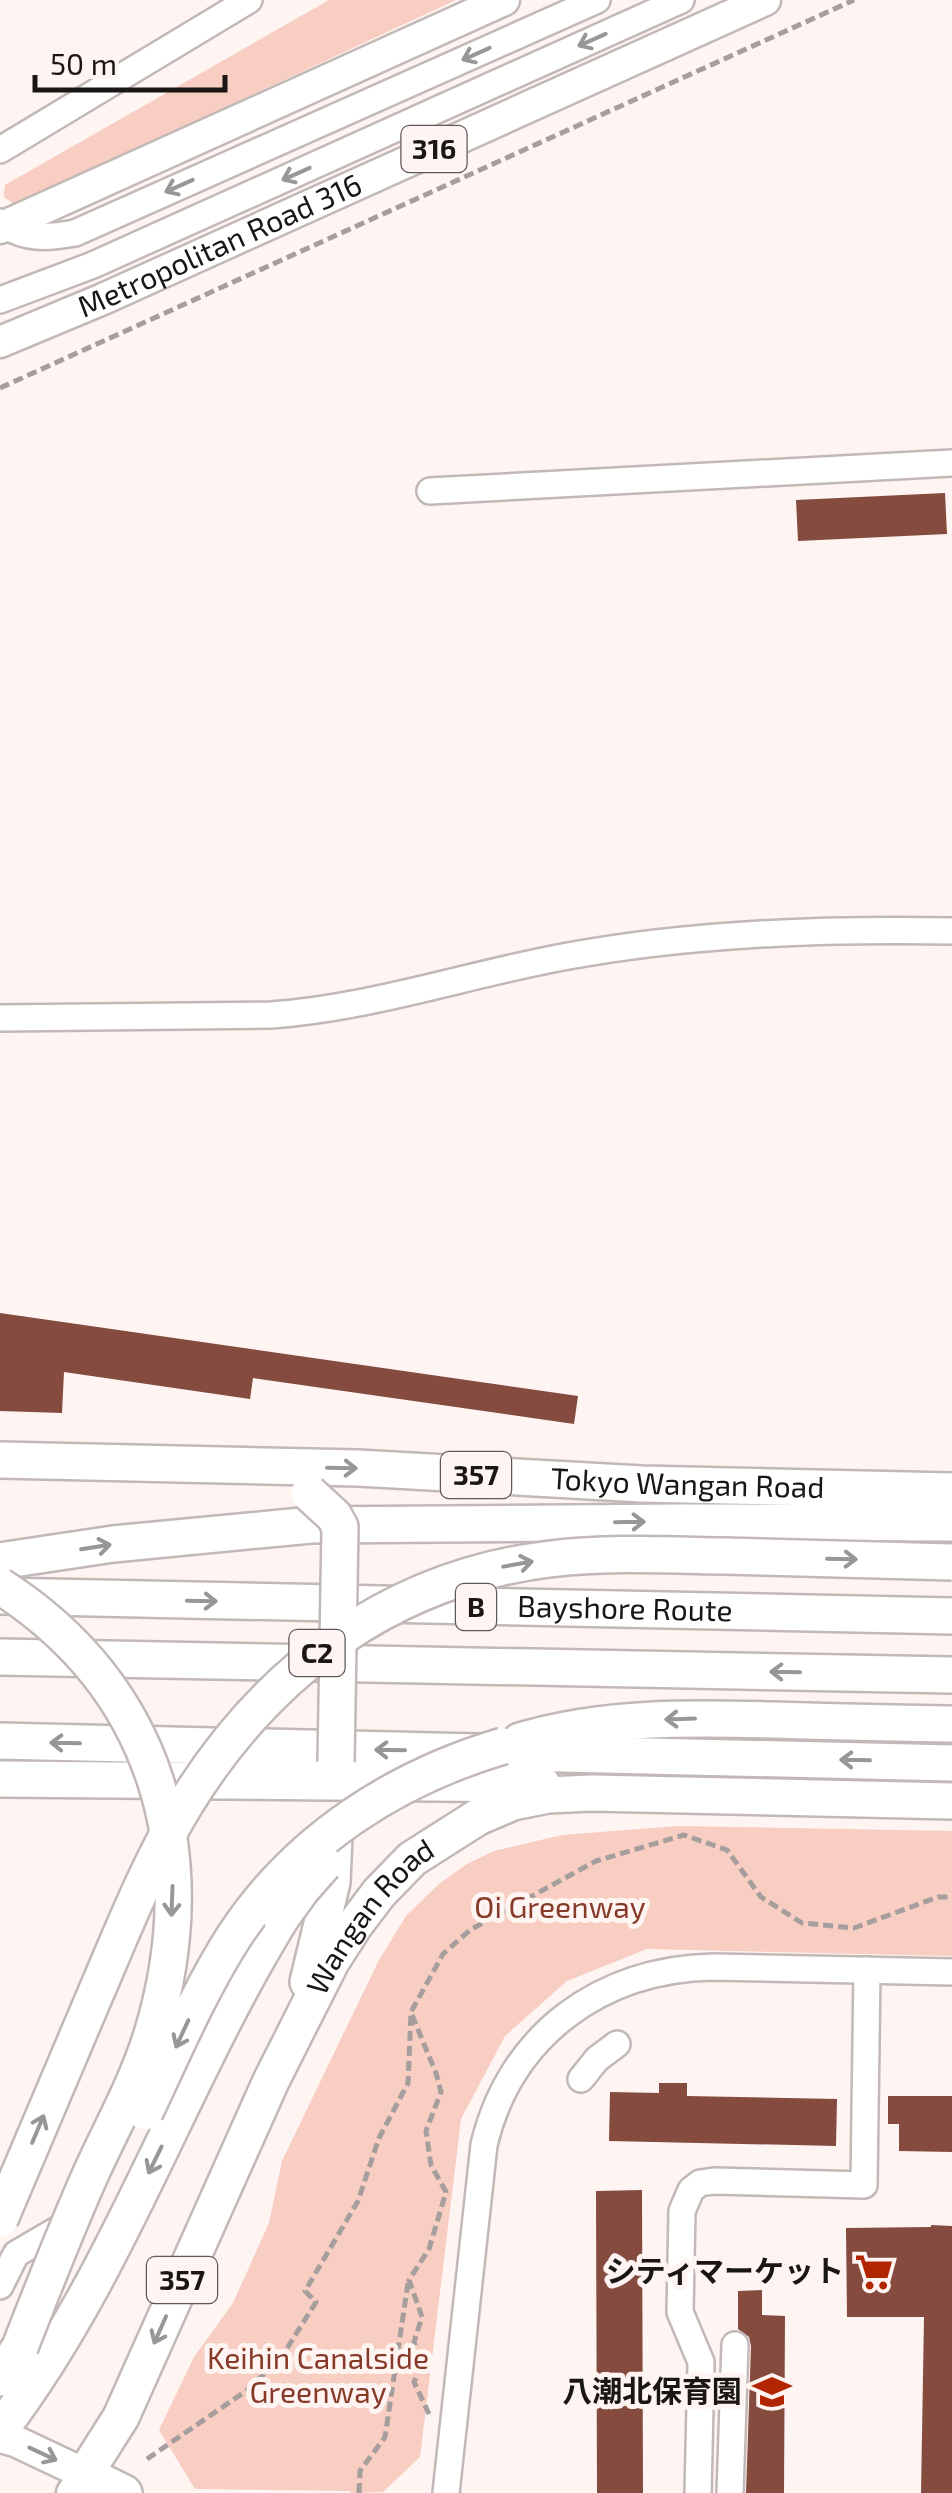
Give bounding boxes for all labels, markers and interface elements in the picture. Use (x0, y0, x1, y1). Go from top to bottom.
scale bar (35, 30, 225, 92)
one-way arrow (577, 32, 608, 50)
text: 50 m (50, 45, 117, 81)
one-way arrow (461, 46, 492, 64)
road number: 316 (402, 126, 466, 172)
street label: Metropolitan Road 316 (72, 165, 367, 323)
one-way arrow (281, 166, 312, 184)
one-way arrow (164, 178, 195, 196)
road number: 357 (441, 1452, 511, 1498)
one-way arrow (326, 1458, 358, 1477)
street label: Tokyo Wangan Road (550, 1459, 825, 1504)
one-way arrow (614, 1512, 646, 1532)
one-way arrow (80, 1537, 112, 1556)
one-way arrow (826, 1550, 858, 1569)
one-way arrow (501, 1554, 534, 1573)
road number: B (456, 1584, 496, 1630)
street label: Bayshore Route (517, 1587, 733, 1627)
one-way arrow (186, 1591, 218, 1610)
road number: C2 (290, 1630, 344, 1676)
one-way arrow (769, 1662, 802, 1682)
one-way arrow (664, 1709, 696, 1728)
one-way arrow (49, 1733, 81, 1752)
one-way arrow (374, 1740, 406, 1760)
one-way arrow (839, 1751, 871, 1770)
street label: Wangan Road (298, 1830, 440, 2000)
one-way arrow (162, 1885, 181, 1917)
park label: Oi Greenway (474, 1888, 646, 1924)
one-way arrow (172, 2018, 191, 2048)
one-way arrow (30, 2114, 48, 2145)
one-way arrow (145, 2144, 164, 2174)
supermarket icon: シティマーケット (853, 2251, 895, 2293)
place label: シティマーケット (606, 2252, 844, 2288)
road number: 357 (147, 2257, 217, 2303)
one-way arrow (150, 2314, 168, 2345)
park label: Keihin Canalside Greenway (207, 2339, 429, 2409)
school or university icon: 八潮北保育園 (751, 2371, 793, 2413)
place label: 八潮北保育園 (562, 2372, 742, 2408)
one-way arrow (27, 2446, 57, 2465)

